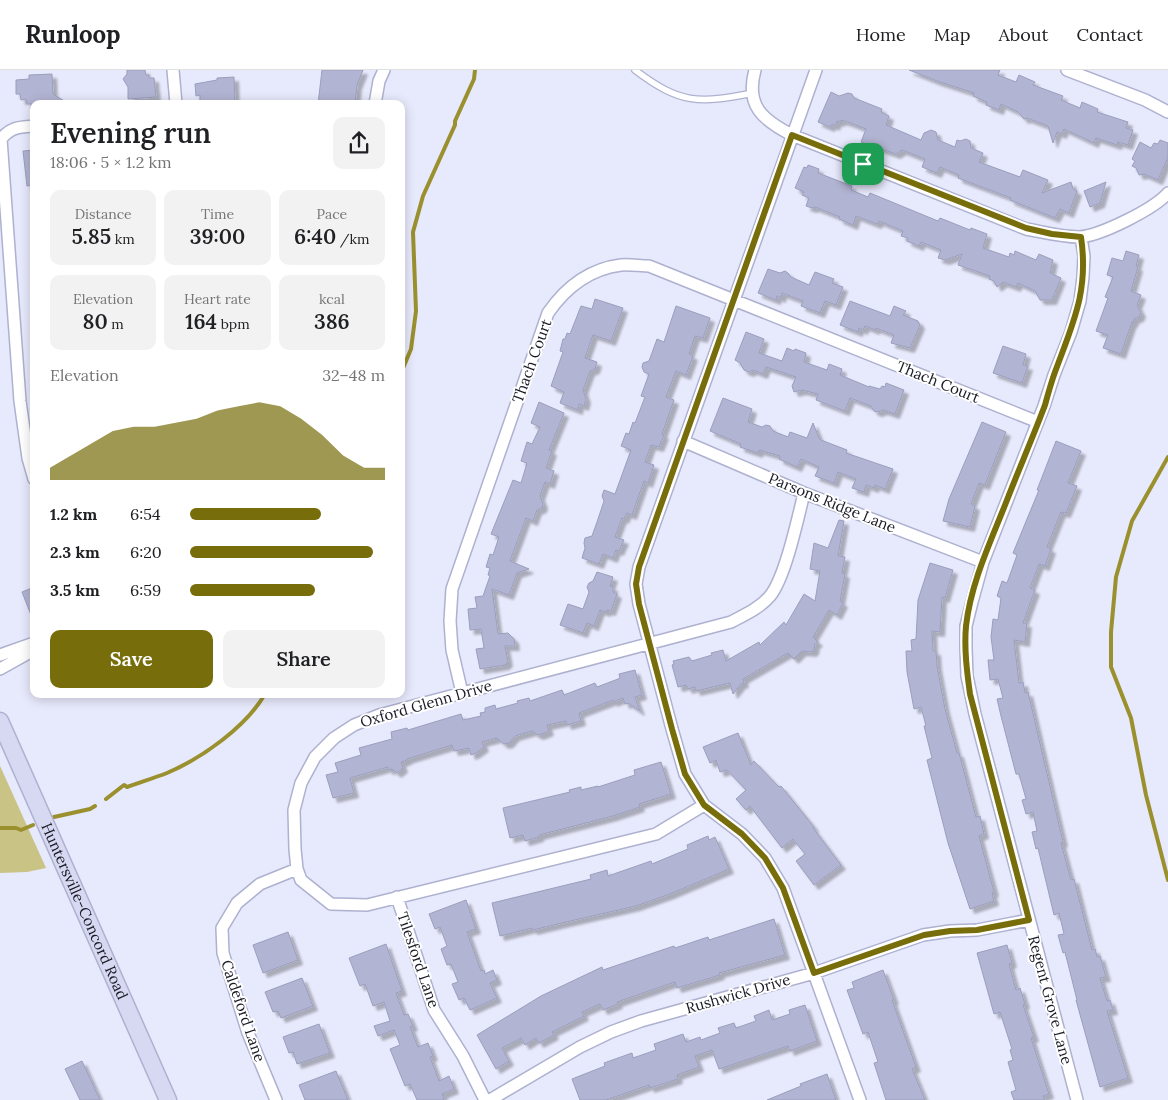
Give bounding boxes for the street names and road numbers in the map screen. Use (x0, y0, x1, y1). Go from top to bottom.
street label: Thach Court (508, 316, 556, 405)
street label: Thach Court (894, 356, 983, 407)
street label: Parsons Ridge Lane (766, 468, 899, 537)
street label: Oxford Glenn Drive (358, 676, 494, 731)
street label: Huntersville-Concord Road (37, 820, 132, 1002)
street label: Tilesford Lane (393, 909, 444, 1010)
street label: Regent Grove Lane (1024, 933, 1077, 1066)
street label: Caldeford Lane (217, 957, 270, 1064)
street label: Rushwick Drive (683, 970, 792, 1018)

